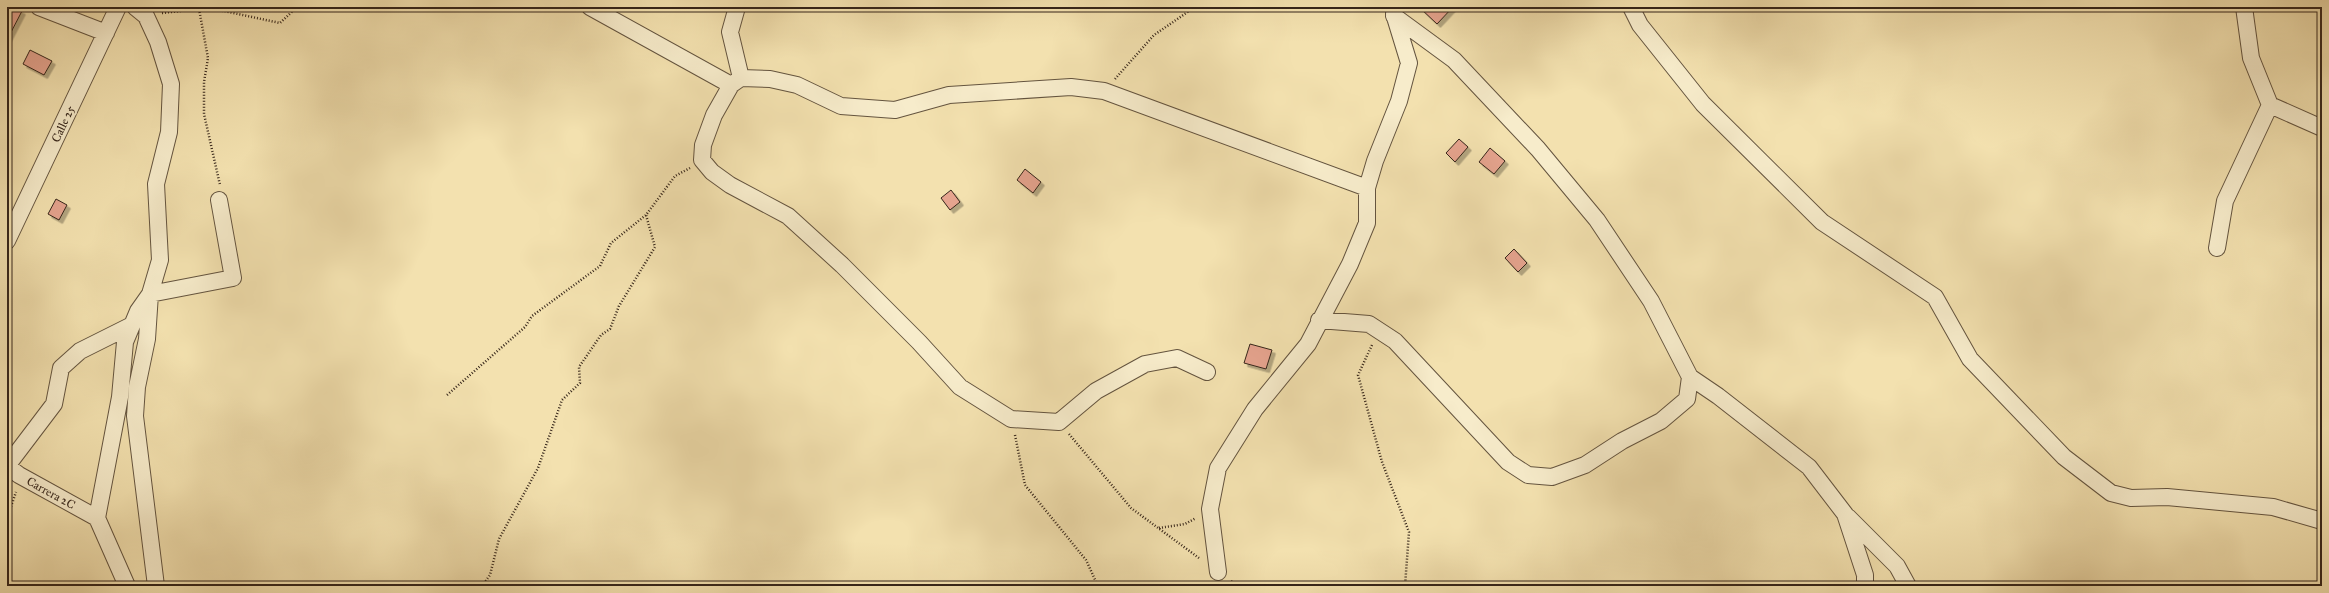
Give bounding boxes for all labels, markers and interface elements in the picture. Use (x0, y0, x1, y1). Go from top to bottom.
street label: Calle 25 (48, 103, 78, 144)
street label: Carrera 2C (24, 474, 78, 512)

